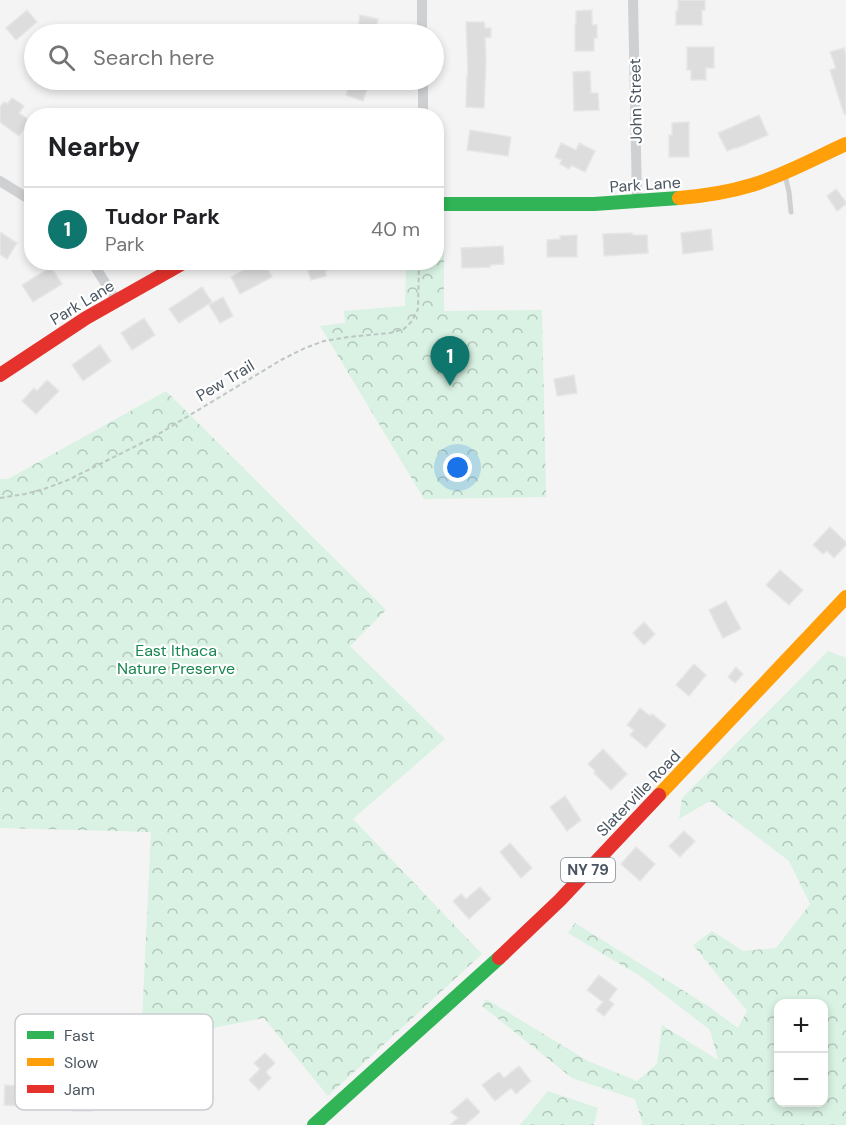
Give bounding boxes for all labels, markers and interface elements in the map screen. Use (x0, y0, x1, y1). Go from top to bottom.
search box (24, 24, 444, 90)
icon: search (45, 41, 78, 74)
text: Search here (93, 43, 214, 72)
street label: John Street (624, 58, 647, 144)
text: Nearby (48, 130, 140, 164)
street label: Park Lane (609, 172, 681, 197)
text: Tudor Park (105, 202, 220, 231)
text: 1 (64, 216, 71, 242)
text: 40 m (371, 216, 420, 242)
text: Park (105, 231, 145, 257)
street label: Park Lane (46, 275, 118, 330)
pin: 1 (430, 336, 470, 386)
street label: Pew Trail (192, 355, 258, 406)
your location (443, 453, 472, 482)
park label: East Ithaca Nature Preserve (117, 640, 235, 679)
street label: Slaterville Road (592, 746, 685, 841)
road number: NY 79 (561, 858, 615, 882)
map controls (774, 999, 828, 1107)
button: + (774, 999, 828, 1053)
legend (15, 1014, 213, 1110)
text: Fast (64, 1025, 95, 1046)
text: Slow (64, 1052, 98, 1073)
button: − (774, 1053, 828, 1107)
text: Jam (64, 1079, 95, 1100)

